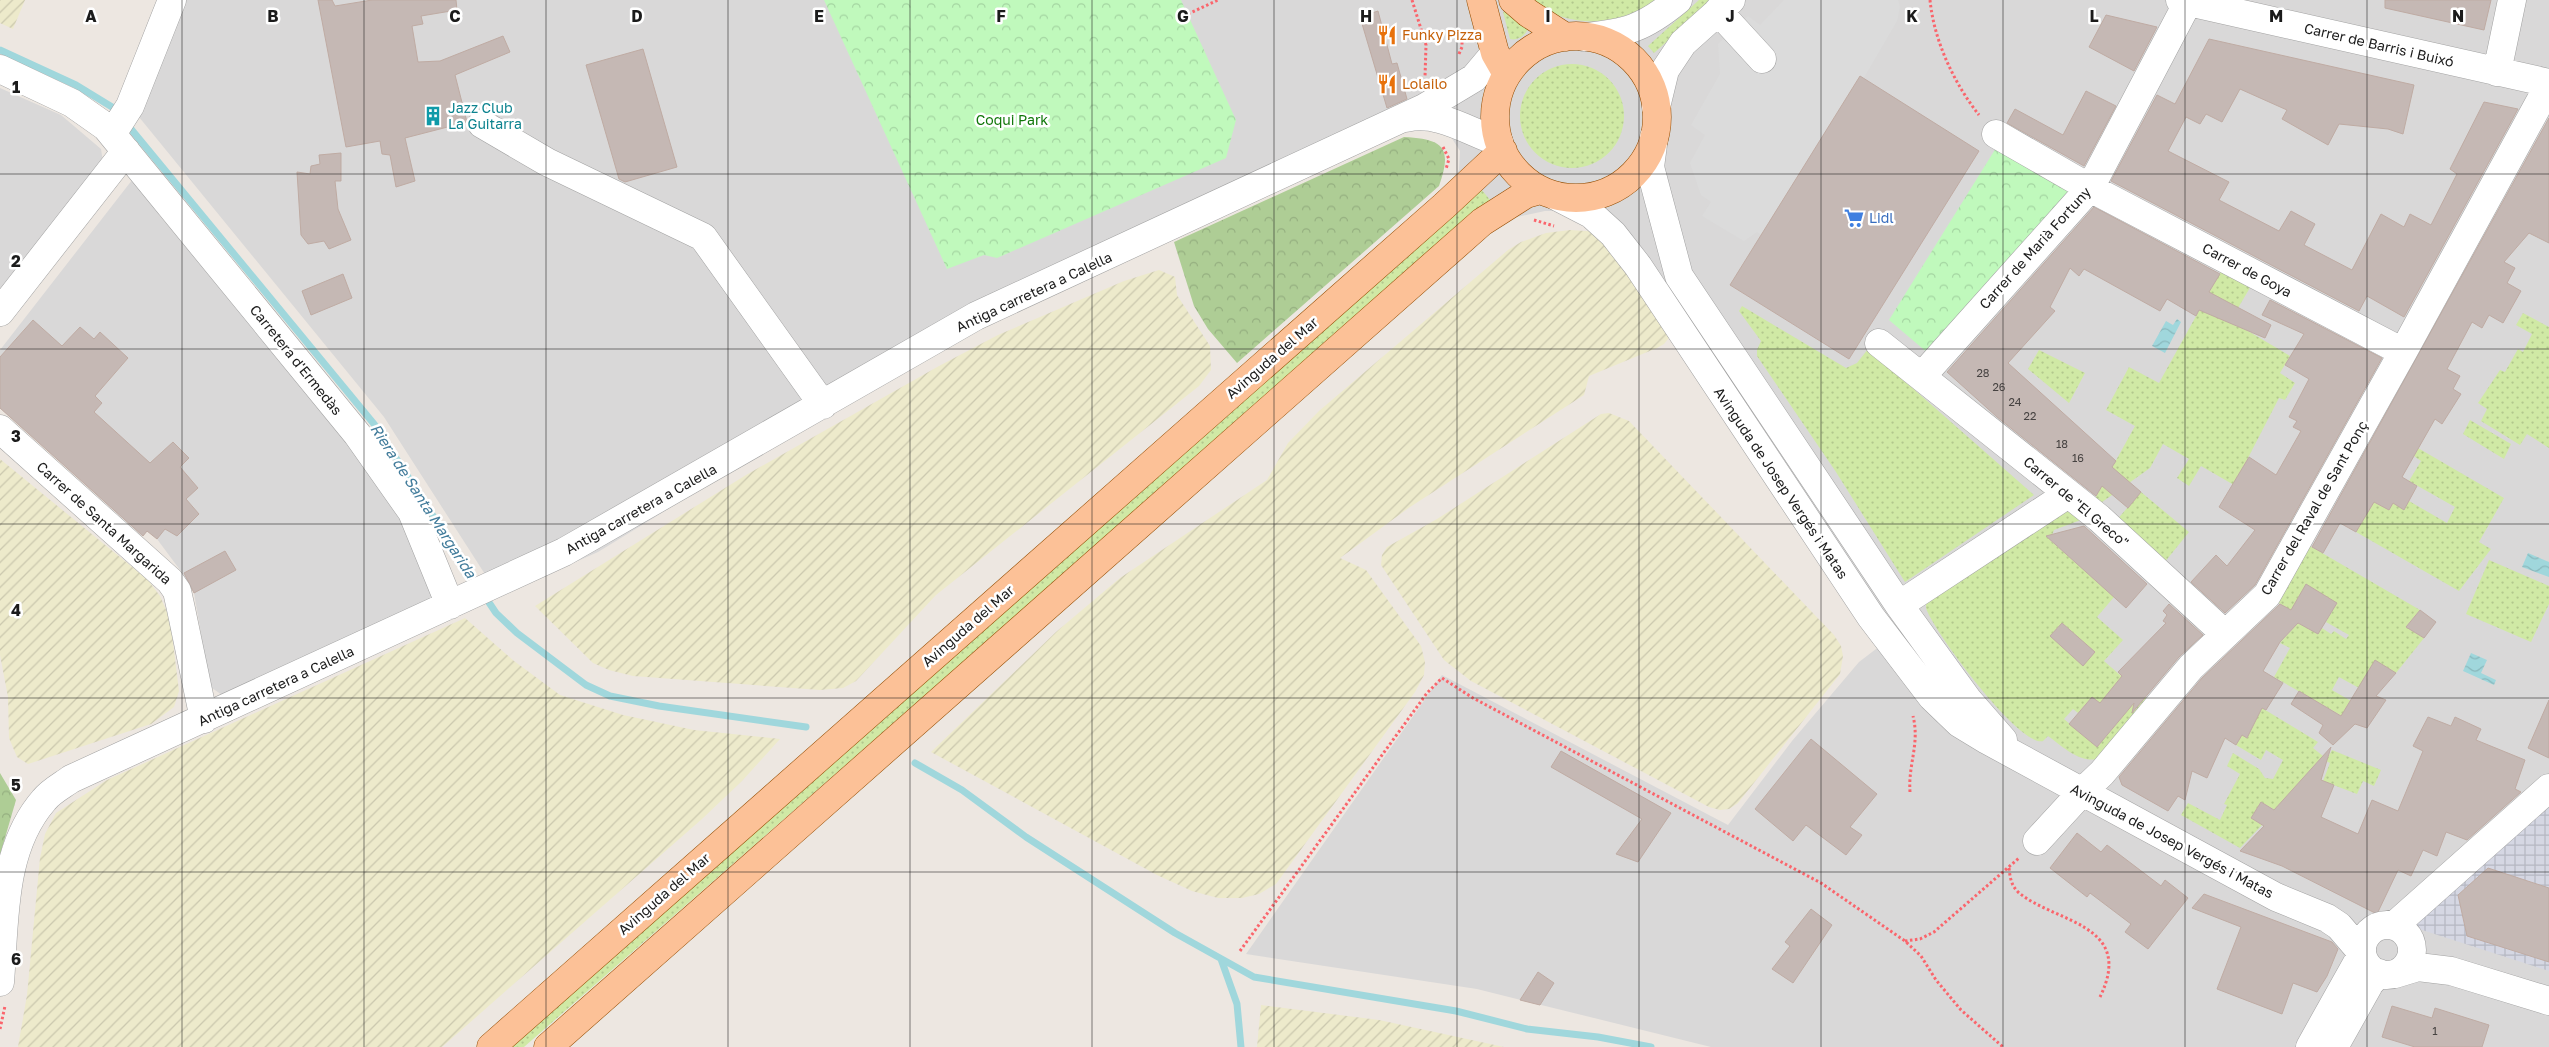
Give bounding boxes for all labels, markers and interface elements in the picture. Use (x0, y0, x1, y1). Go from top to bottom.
text: A (85, 6, 97, 26)
text: B (267, 6, 279, 26)
text: C (449, 6, 461, 26)
text: D (631, 6, 643, 26)
text: E (814, 6, 824, 26)
text: F (996, 6, 1006, 26)
text: G (1177, 6, 1189, 26)
text: H (1360, 6, 1372, 26)
text: I (1545, 6, 1551, 26)
text: J (1725, 6, 1735, 26)
text: K (1906, 6, 1918, 26)
text: L (2089, 6, 2099, 26)
text: M (2269, 6, 2283, 26)
text: N (2452, 6, 2464, 26)
street label: Carrer de Barris i Buixó (2303, 19, 2456, 70)
restaurant icon: Funky Pizza (1376, 24, 1398, 46)
place label: Funky Pizza (1402, 26, 1482, 43)
restaurant icon: Lolailo (1376, 73, 1398, 95)
place label: Lolailo (1402, 75, 1447, 92)
text: 1 (12, 77, 20, 97)
place label: Jazz Club La Guitarra (448, 99, 522, 132)
building icon: Jazz Club La Guitarra (422, 105, 444, 127)
park label: Coqui Park (976, 111, 1048, 128)
street label: Carrer de Marià Fortuny (1975, 183, 2094, 312)
supermarket icon: Lidl (1843, 207, 1865, 229)
place label: Lidl (1869, 209, 1894, 226)
street label: Carrer de Goya (2200, 239, 2295, 300)
street label: Antiga carretera a Calella (953, 248, 1115, 335)
text: 2 (11, 251, 21, 271)
street label: Carretera d'Ermedàs (247, 301, 346, 418)
street label: Avinguda del Mar (1222, 313, 1321, 402)
house number: 28 (1976, 366, 1990, 379)
house number: 26 (1992, 380, 2006, 393)
street label: Avinguda de Josep Vergés i Matas (1711, 384, 1852, 582)
house number: 24 (2008, 395, 2022, 408)
house number: 22 (2024, 409, 2036, 422)
street label: Carrer del Raval de Sant Ponç (2257, 417, 2371, 598)
water label: Riera de Santa Margarida (366, 420, 481, 582)
text: 3 (11, 426, 21, 446)
house number: 18 (2056, 437, 2068, 450)
house number: 16 (2072, 451, 2084, 464)
street label: Carrer de "El Greco" (2020, 453, 2132, 551)
street label: Carrer de Santa Margarida (33, 458, 175, 588)
street label: Antiga carretera a Calella (562, 460, 719, 557)
street label: Avinguda del Mar (918, 581, 1017, 670)
text: 4 (11, 600, 21, 620)
street label: Antiga carretera a Calella (195, 642, 357, 729)
text: 5 (11, 775, 21, 795)
street label: Avinguda de Josep Vergés i Matas (2068, 780, 2277, 901)
street label: Avinguda del Mar (614, 849, 713, 938)
text: 6 (11, 949, 21, 969)
house number: 1 (2432, 1024, 2438, 1037)

